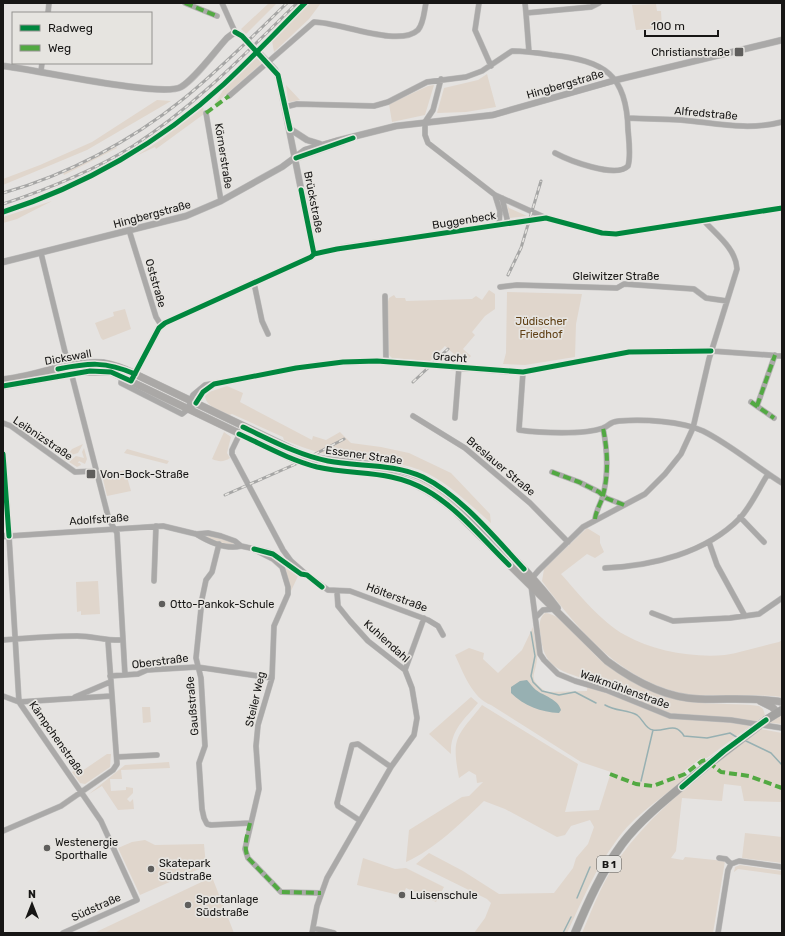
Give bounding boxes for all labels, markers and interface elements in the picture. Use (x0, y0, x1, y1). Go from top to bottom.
legend (12, 12, 152, 64)
scale bar (645, 12, 718, 38)
text: 100 m (651, 19, 685, 33)
text: Radweg (48, 21, 93, 35)
text: Weg (48, 41, 71, 55)
place label: Christianstraße (651, 46, 730, 59)
marker: Christianstraße (733, 46, 745, 58)
street label: Hingbergstraße (525, 67, 605, 102)
street label: Alfredstraße (674, 104, 738, 123)
street label: Körnerstraße (212, 122, 235, 190)
street label: Brückstraße (301, 170, 326, 234)
street label: Hingbergstraße (112, 198, 192, 231)
street label: Buggenbeck (431, 209, 497, 232)
street label: Oststraße (142, 257, 169, 309)
street label: Gleiwitzer Straße (572, 270, 660, 283)
park label: Jüdischer Friedhof (515, 315, 568, 341)
street label: Dickswall (44, 347, 93, 368)
street label: Gracht (432, 350, 468, 366)
street label: Leibnizstraße (10, 414, 75, 463)
street label: Breslauer Straße (464, 434, 538, 499)
street label: Essener Straße (325, 444, 403, 467)
marker: Von-Bock-Straße (85, 468, 97, 480)
place label: Von-Bock-Straße (100, 468, 189, 481)
street label: Adolfstraße (69, 511, 129, 528)
street label: Hölterstraße (364, 580, 429, 615)
place label: Otto-Pankok-Schule (170, 598, 274, 611)
marker: Otto-Pankok-Schule (157, 599, 167, 609)
street label: Kuhlendahl (361, 617, 412, 665)
street label: Oberstraße (131, 652, 189, 671)
street label: Walkmühlenstraße (578, 667, 671, 712)
street label: Steiler Weg (243, 670, 268, 728)
street label: Gaußstraße (183, 676, 202, 736)
street label: Kämpchenstraße (26, 699, 87, 778)
place label: Westenergie Sporthalle (55, 836, 118, 862)
marker: Westenergie Sporthalle (42, 843, 52, 853)
road number: B 1 (597, 856, 621, 872)
place label: Skatepark Südstraße (159, 857, 212, 883)
marker: Skatepark Südstraße (146, 864, 156, 874)
north arrow (12, 884, 52, 924)
text: N (28, 888, 36, 901)
place label: Luisenschule (410, 889, 478, 902)
marker: Luisenschule (397, 890, 407, 900)
street label: Südstraße (69, 891, 123, 924)
place label: Sportanlage Südstraße (196, 893, 258, 919)
marker: Sportanlage Südstraße (183, 900, 193, 910)

